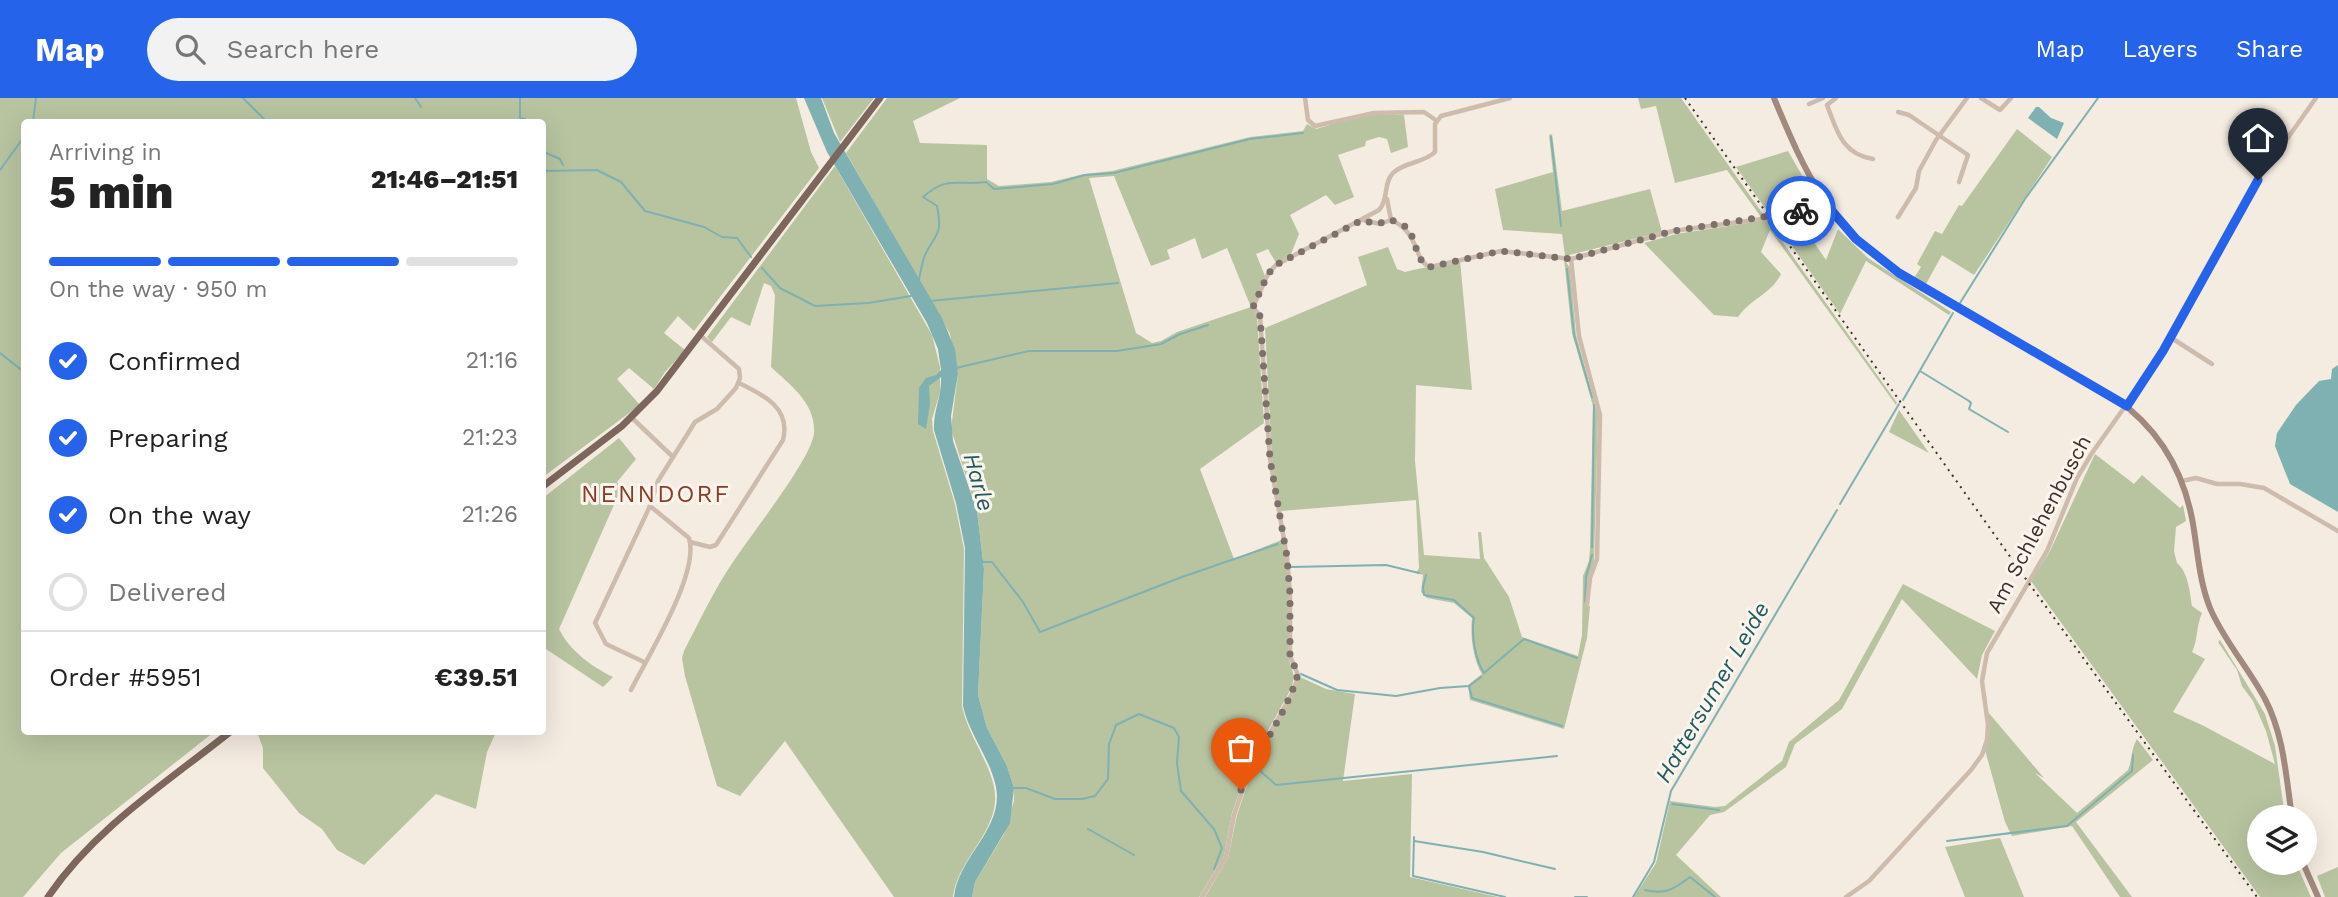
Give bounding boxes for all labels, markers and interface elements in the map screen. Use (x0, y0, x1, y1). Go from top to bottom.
search box (147, 18, 637, 81)
text: Map (35, 30, 105, 69)
icon: search (171, 30, 209, 68)
text: Search here (227, 34, 379, 64)
text: Map (2036, 35, 2084, 63)
text: Layers (2122, 35, 2198, 63)
text: Share (2236, 35, 2303, 63)
pin (2228, 108, 2288, 180)
icon: home (2239, 119, 2277, 157)
text: Arriving in (49, 139, 162, 166)
text: 21:46–21:51 (371, 164, 518, 194)
text: 5 min (49, 165, 174, 219)
courier (1766, 176, 1836, 246)
icon: bike (1782, 192, 1820, 230)
text: On the way · 950 m (49, 276, 267, 303)
icon: check (49, 342, 87, 380)
text: Confirmed (108, 346, 241, 376)
text: 21:16 (466, 347, 518, 374)
icon: check (49, 419, 87, 457)
text: Preparing (108, 423, 228, 453)
text: 21:23 (462, 424, 518, 451)
street label: Am Schlehenbusch (1981, 431, 2096, 617)
water label: Harle (957, 450, 1000, 514)
district label: NENNDORF (581, 480, 731, 508)
icon: check (49, 496, 87, 534)
text: On the way (108, 500, 251, 530)
text: 21:26 (461, 501, 518, 528)
text: Delivered (108, 577, 227, 607)
water label: Hattersumer Leide (1650, 597, 1775, 787)
text: Order #5951 (49, 662, 202, 692)
text: €39.51 (435, 662, 518, 692)
pin (1211, 718, 1271, 790)
icon: bag (1222, 729, 1260, 767)
map controls (2247, 805, 2317, 875)
button: layers (2247, 805, 2317, 875)

